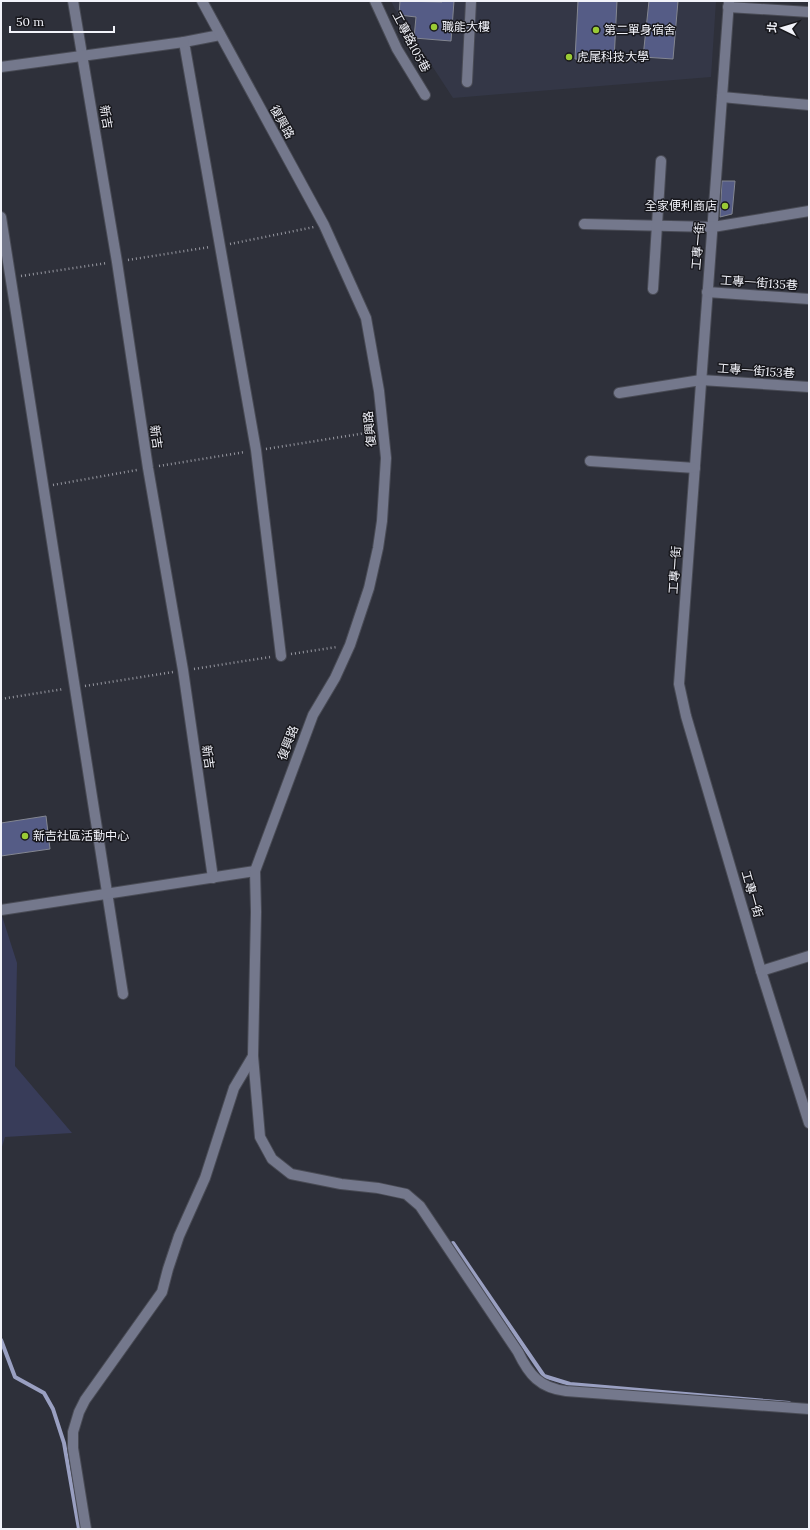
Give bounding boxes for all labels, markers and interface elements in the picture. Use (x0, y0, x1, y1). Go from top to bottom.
scale bar (10, 8, 114, 34)
north arrow (762, 8, 802, 48)
street label: 工專路105巷 (389, 9, 434, 75)
text: 50 m (16, 14, 44, 29)
place label: 職能大樓 (442, 19, 490, 34)
text: 北 (765, 21, 779, 33)
marker: 職能大樓 (429, 22, 439, 32)
place label: 第二單身宿舍 (604, 22, 676, 37)
marker: 第二單身宿舍 (591, 25, 601, 35)
place label: 虎尾科技大學 (577, 49, 649, 64)
marker: 虎尾科技大學 (564, 52, 574, 62)
street label: 復興路 (267, 102, 298, 141)
street label: 新吉 (97, 104, 116, 130)
place label: 全家便利商店 (645, 198, 717, 213)
marker: 全家便利商店 (720, 201, 730, 211)
street label: 工專一街 (688, 221, 707, 271)
street label: 工專一街135巷 (720, 272, 798, 293)
street label: 工專一街153巷 (717, 360, 795, 381)
street label: 復興路 (360, 410, 379, 448)
street label: 新吉 (147, 424, 166, 450)
street label: 工專一街 (665, 545, 684, 594)
street label: 復興路 (274, 723, 301, 762)
street label: 新吉 (199, 744, 218, 770)
place label: 新吉社區活動中心 (33, 828, 129, 843)
marker: 新吉社區活動中心 (20, 831, 30, 841)
street label: 工專一街 (739, 869, 766, 919)

